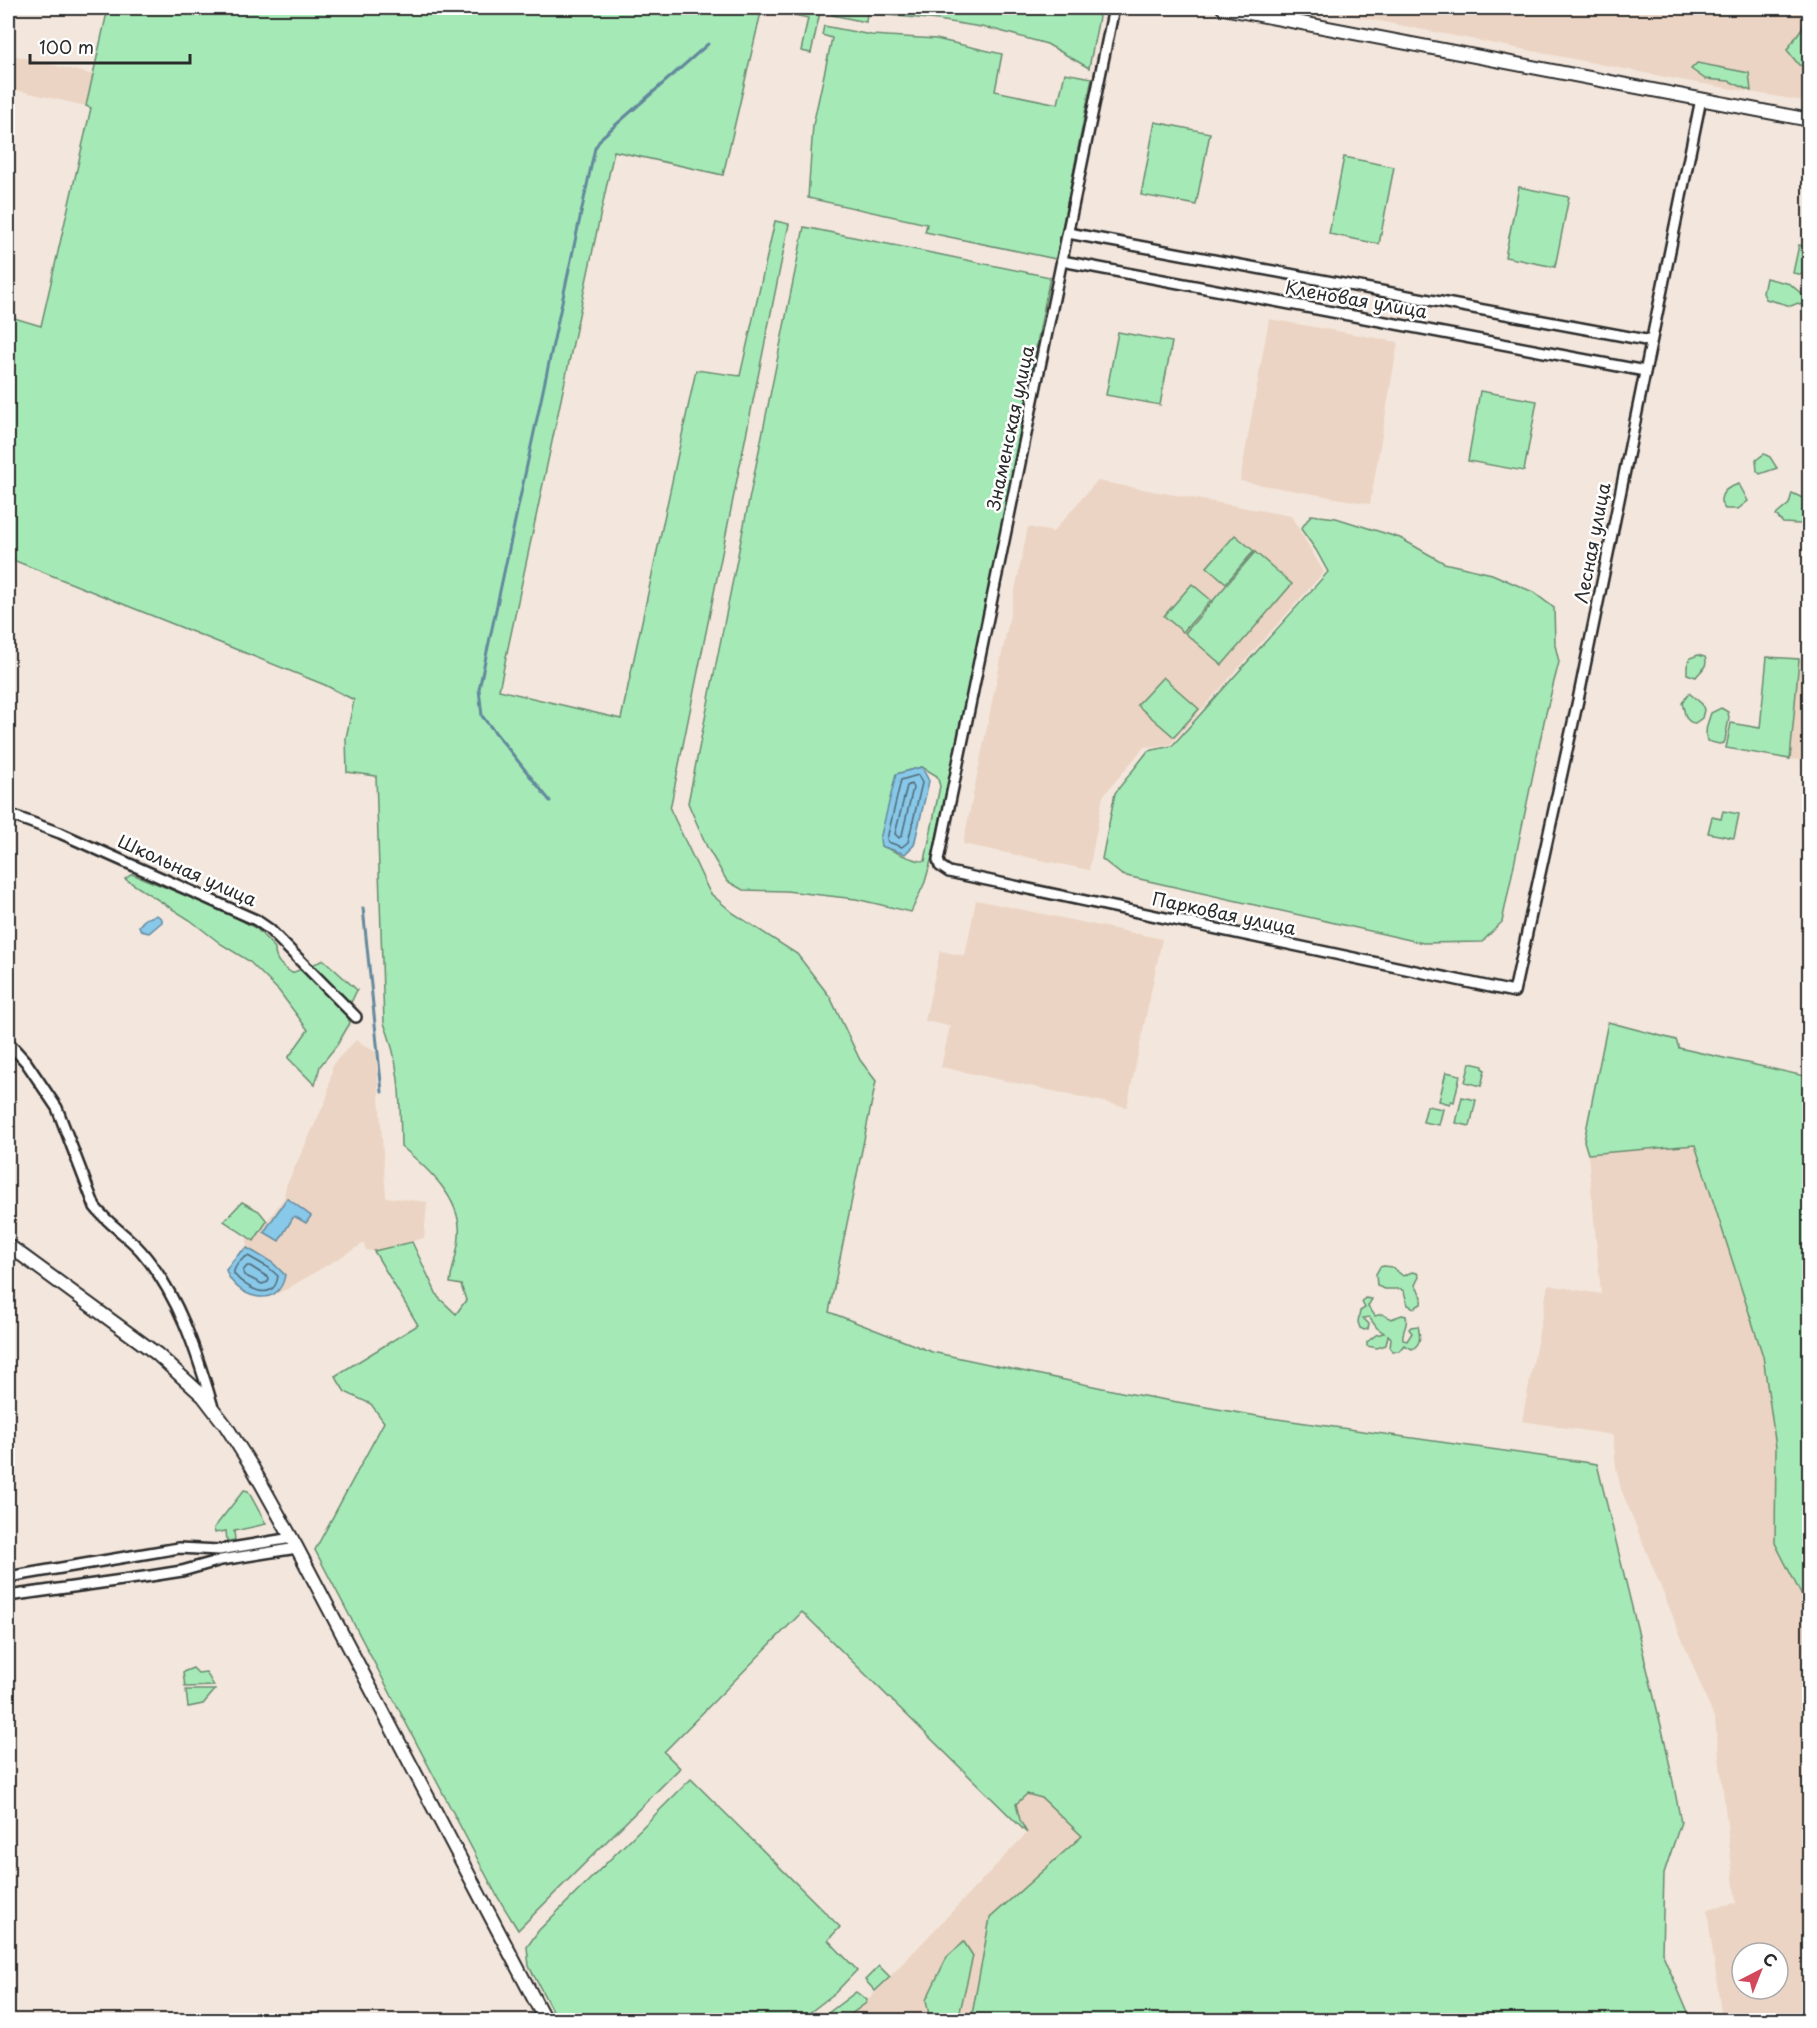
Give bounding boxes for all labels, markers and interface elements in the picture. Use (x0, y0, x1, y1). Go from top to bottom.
scale bar (30, 27, 190, 65)
text: 100 m (39, 33, 94, 60)
street label: Кленовая улица (1283, 273, 1430, 324)
street label: Знаменская улица (979, 342, 1040, 514)
street label: Лесная улица (1567, 479, 1617, 605)
street label: Школьная улица (114, 827, 262, 913)
street label: Парковая улица (1150, 884, 1299, 941)
north arrow (1730, 1941, 1790, 2001)
text: С (1758, 1946, 1783, 1972)

